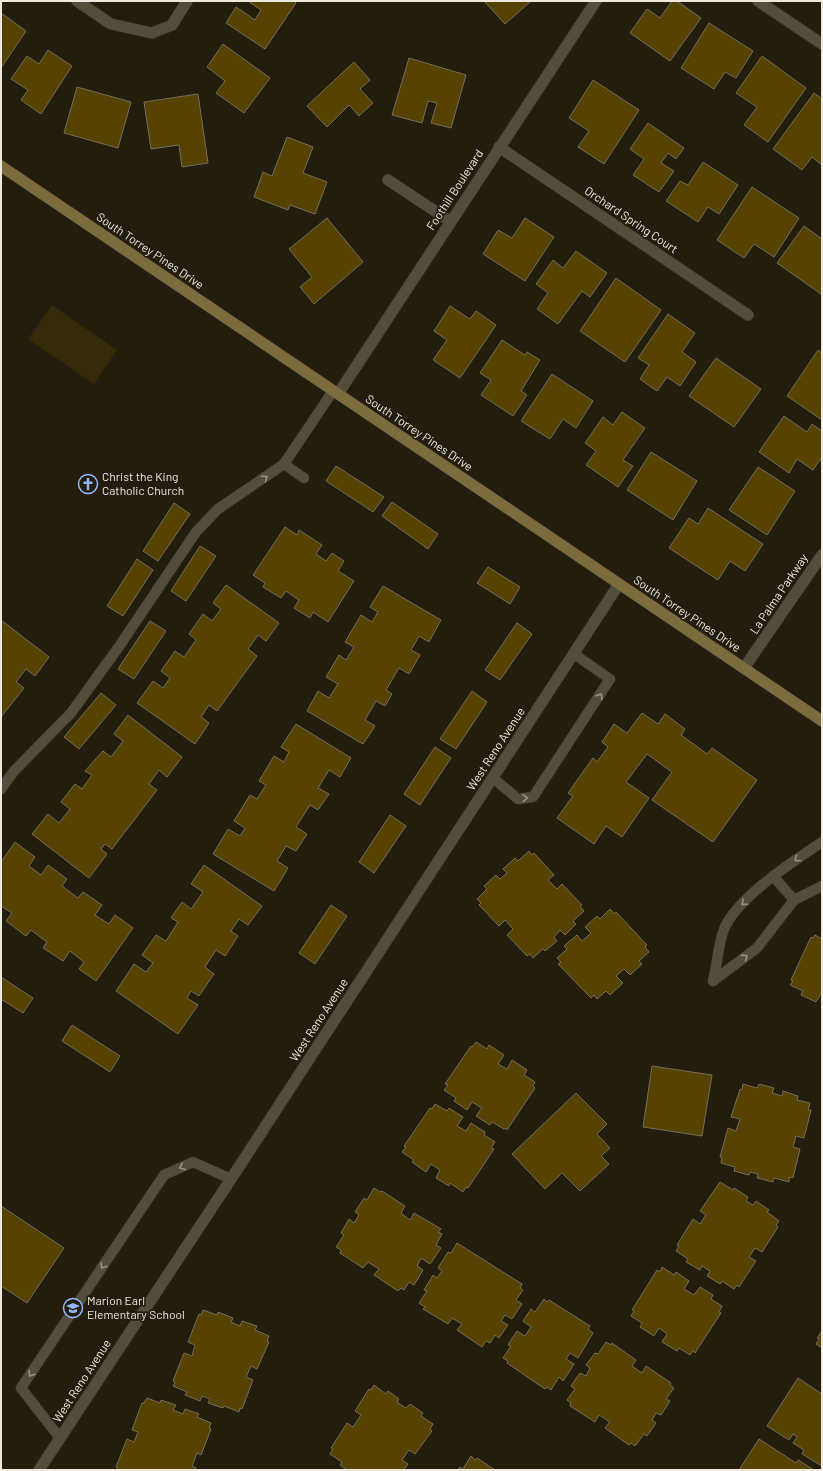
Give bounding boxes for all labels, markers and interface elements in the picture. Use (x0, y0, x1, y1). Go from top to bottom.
street label: Foothill Boulevard (423, 147, 485, 232)
street label: Orchard Spring Court (582, 183, 681, 256)
street label: South Torrey Pines Drive (94, 209, 207, 291)
street label: South Torrey Pines Drive (363, 391, 476, 473)
place label: Christ the King Catholic Church (102, 469, 184, 497)
church icon: Christ the King Catholic Church (77, 473, 99, 495)
one-way arrow (260, 476, 267, 483)
street label: La Palma Parkway (746, 550, 810, 636)
street label: South Torrey Pines Drive (631, 572, 744, 654)
one-way arrow (595, 693, 602, 700)
street label: West Reno Avenue (463, 704, 527, 792)
one-way arrow (522, 793, 528, 802)
one-way arrow (794, 854, 801, 862)
one-way arrow (741, 898, 749, 905)
one-way arrow (740, 955, 747, 962)
street label: West Reno Avenue (286, 975, 350, 1063)
one-way arrow (179, 1162, 186, 1170)
one-way arrow (100, 1262, 108, 1269)
place label: Marion Earl Elementary School (87, 1293, 185, 1321)
school or university icon: Marion Earl Elementary School (62, 1297, 84, 1319)
street label: West Reno Avenue (49, 1336, 113, 1424)
one-way arrow (28, 1370, 36, 1377)

